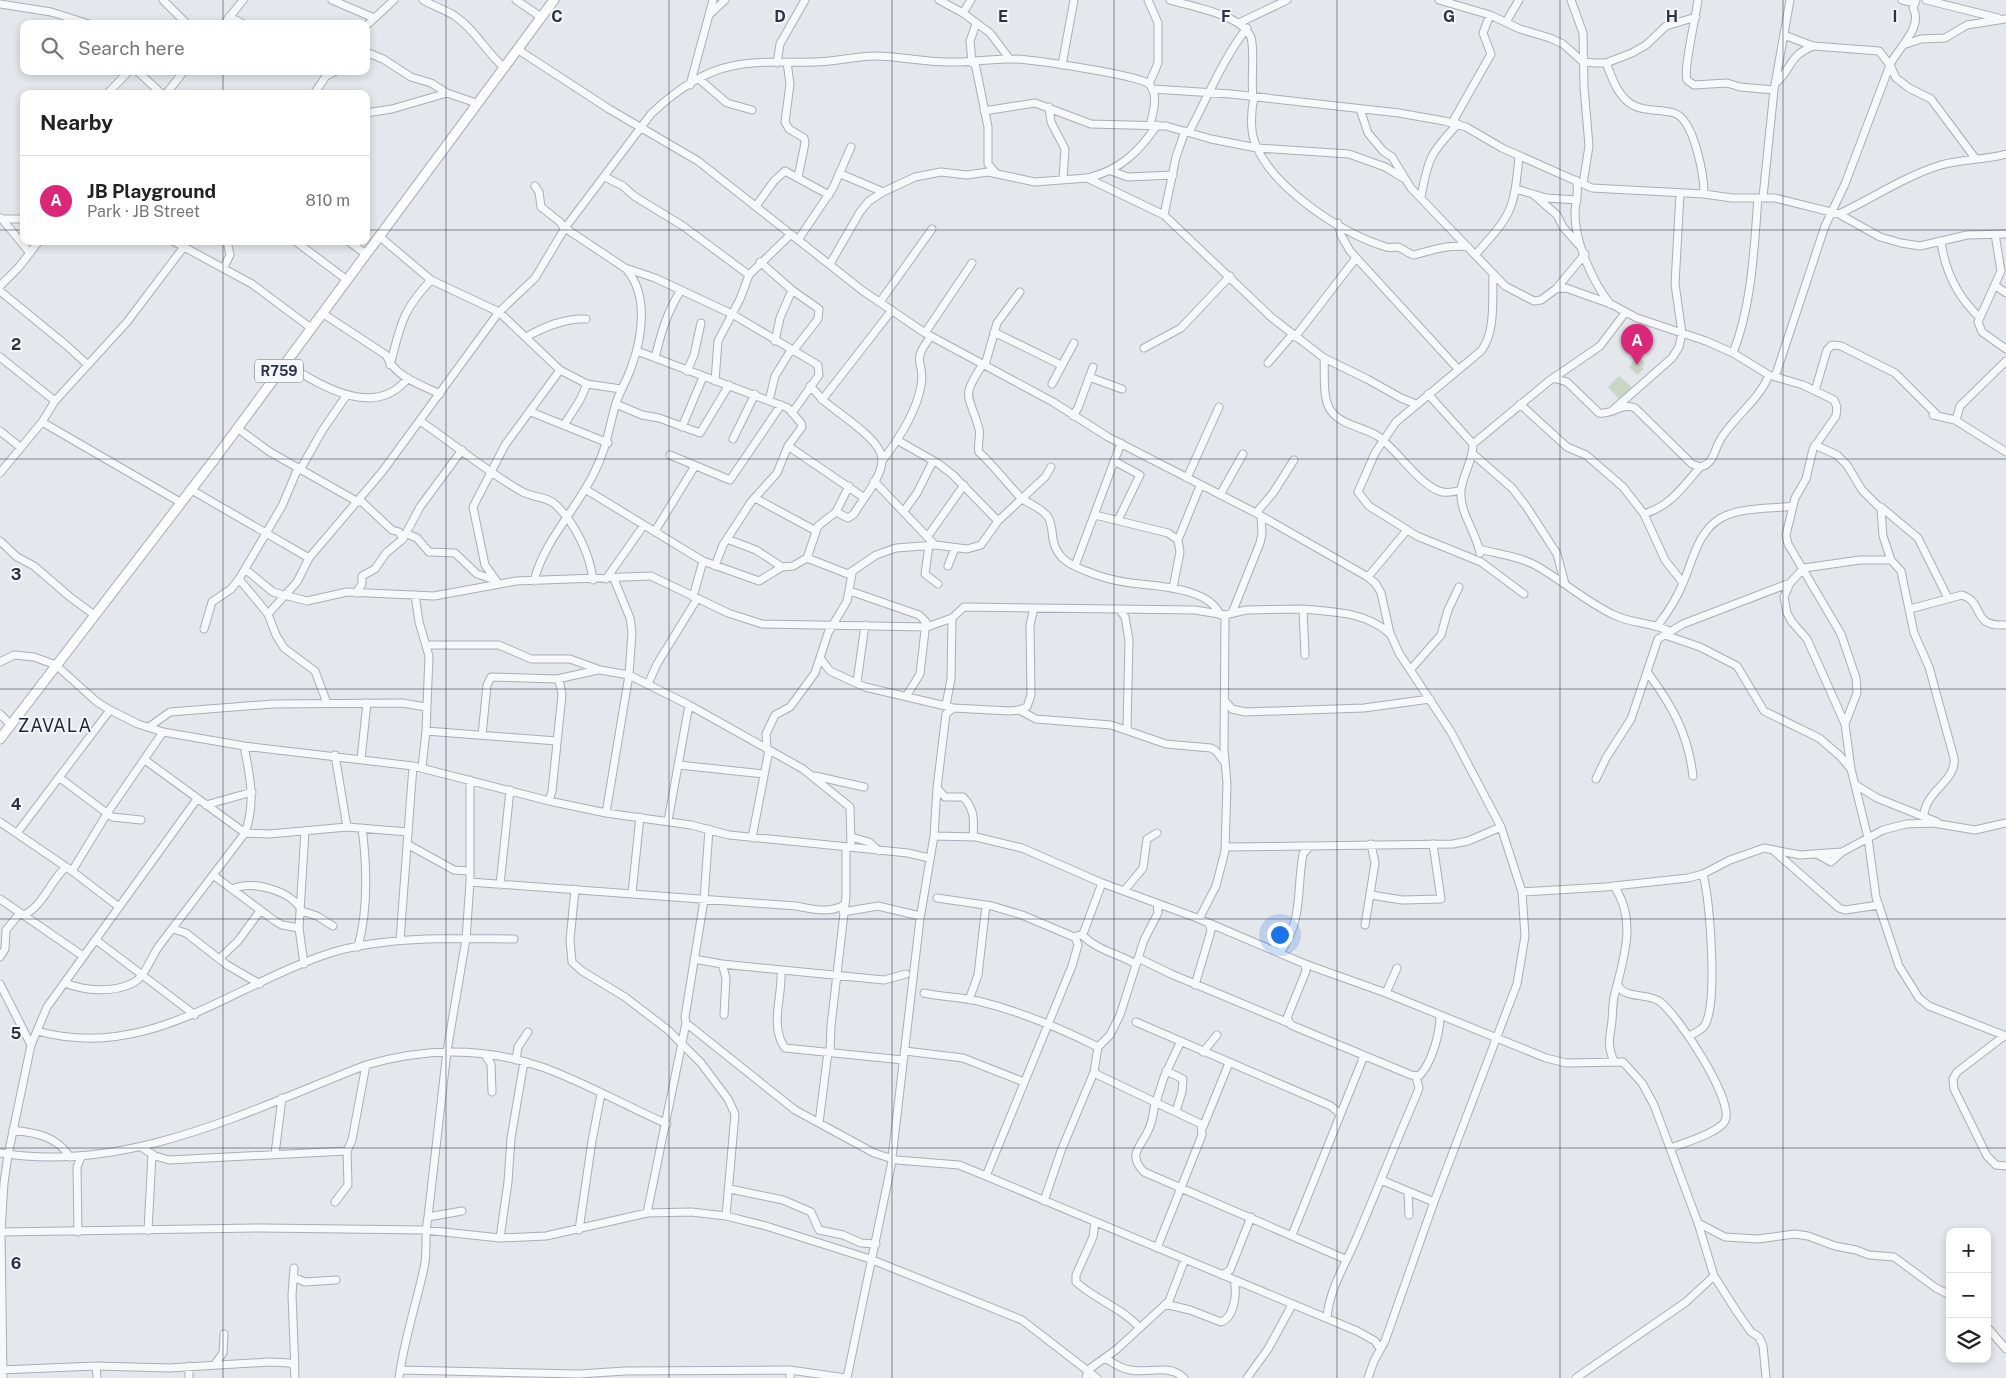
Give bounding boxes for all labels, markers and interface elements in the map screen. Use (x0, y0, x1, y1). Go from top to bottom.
text: C (551, 7, 563, 26)
text: D (774, 7, 786, 26)
text: E (998, 7, 1008, 26)
text: F (1221, 7, 1231, 26)
text: G (1443, 7, 1455, 26)
text: H (1666, 7, 1678, 26)
text: I (1893, 7, 1897, 26)
search box (20, 20, 370, 75)
icon: search (38, 34, 66, 62)
text: Search here (78, 37, 185, 59)
text: Nearby (40, 110, 113, 135)
text: JB Playground (87, 180, 216, 202)
text: A (50, 191, 62, 210)
text: 810 m (306, 191, 350, 210)
text: Park · JB Street (87, 202, 200, 221)
pin: A (1621, 324, 1653, 365)
text: 2 (11, 335, 21, 354)
road number: R759 (255, 360, 303, 382)
text: 3 (11, 565, 21, 584)
district label: ZAVALA (18, 715, 92, 736)
text: 4 (11, 795, 22, 814)
your location (1267, 922, 1293, 948)
text: 5 (11, 1024, 22, 1043)
map controls (1946, 1228, 1991, 1363)
button: + (1946, 1228, 1991, 1273)
text: 6 (11, 1254, 21, 1273)
button: − (1946, 1273, 1991, 1318)
button: layers (1946, 1318, 1991, 1363)

